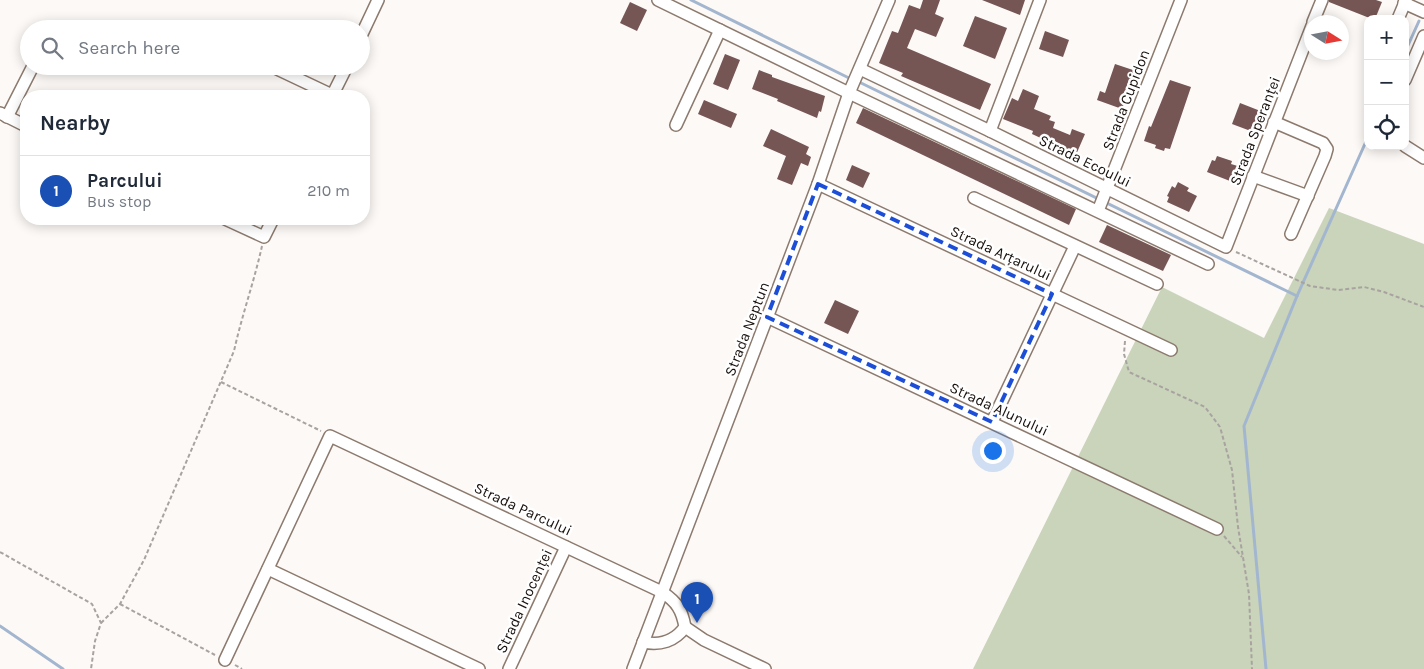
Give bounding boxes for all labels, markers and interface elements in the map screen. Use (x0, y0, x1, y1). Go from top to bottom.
north arrow (1304, 15, 1349, 60)
map controls (1364, 15, 1409, 150)
button: + (1364, 15, 1409, 60)
search box (20, 20, 370, 75)
icon: search (38, 34, 66, 62)
text: Search here (78, 37, 180, 59)
street label: Strada Cupidon (1098, 47, 1154, 153)
button: − (1364, 60, 1409, 105)
street label: Strada Speranței (1226, 74, 1284, 188)
button: locate (1364, 105, 1409, 150)
text: Nearby (40, 111, 110, 135)
street label: Strada Ecoului (1036, 131, 1134, 191)
text: Parcului (87, 170, 163, 192)
text: 1 (53, 181, 59, 200)
text: 210 m (307, 181, 350, 200)
text: Bus stop (87, 192, 151, 211)
street label: Strada Arțarului (948, 222, 1054, 284)
street label: Strada Neptun (721, 279, 773, 379)
street label: Strada Alunului (947, 378, 1051, 440)
your location (980, 438, 1006, 464)
street label: Strada Parcului (471, 479, 575, 539)
street label: Strada Inocenței (492, 546, 556, 656)
pin: 1 (681, 582, 713, 623)

